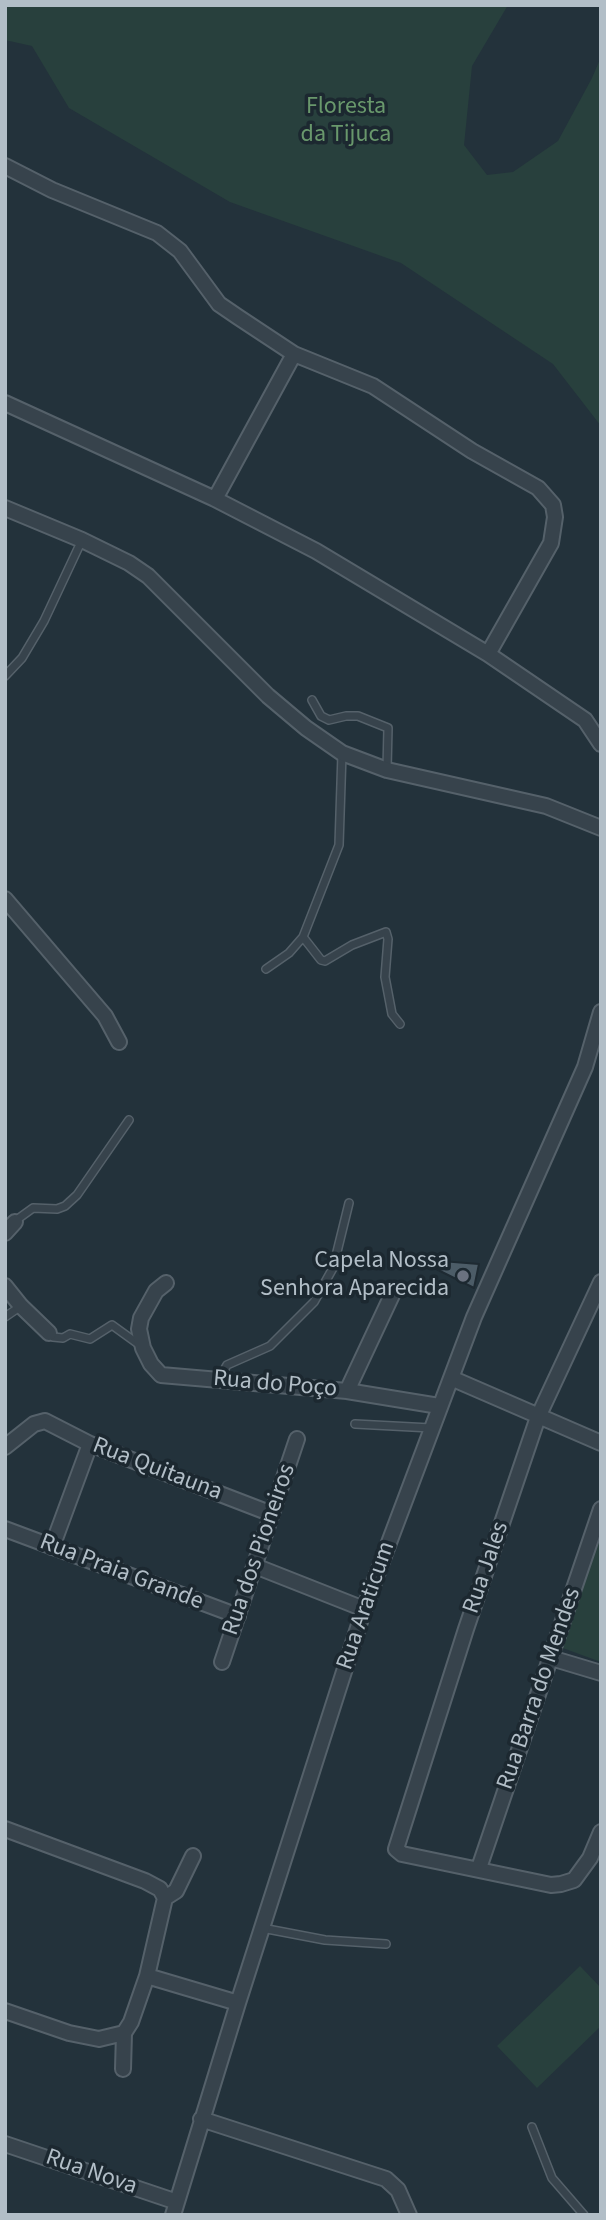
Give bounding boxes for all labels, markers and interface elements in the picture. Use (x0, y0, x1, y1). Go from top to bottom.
park label: Floresta da Tijuca (301, 94, 391, 150)
place label: Capela Nossa Senhora Aparecida (260, 1248, 449, 1304)
marker: Capela Nossa Senhora Aparecida (455, 1268, 471, 1284)
street label: Rua do Poço (212, 1365, 338, 1405)
street label: Rua Quitauna (88, 1432, 226, 1508)
street label: Rua dos Pioneiros (217, 1461, 303, 1639)
street label: Rua Jales (458, 1518, 516, 1618)
street label: Rua Praia Grande (35, 1529, 207, 1617)
street label: Rua Araticum (332, 1538, 402, 1674)
street label: Rua Barra do Mendes (492, 1584, 588, 1794)
street label: Rua Nova (41, 2144, 141, 2202)

